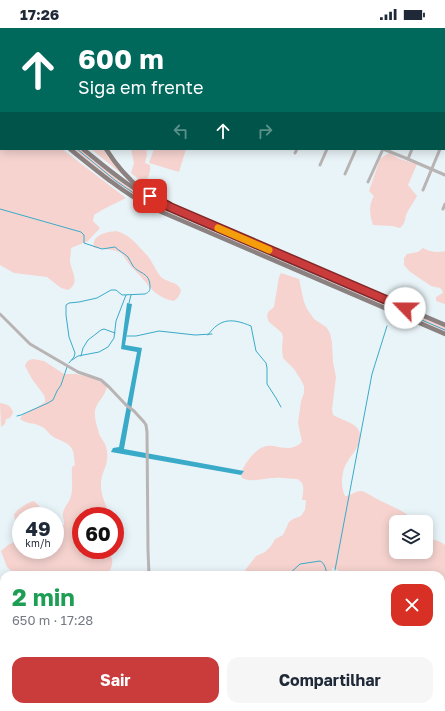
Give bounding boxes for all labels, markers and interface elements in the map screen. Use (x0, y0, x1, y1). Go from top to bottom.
text: 17:26 (20, 5, 59, 23)
text: 600 m (78, 42, 164, 75)
icon: ahead (12, 44, 64, 96)
text: Siga em frente (78, 76, 203, 98)
icon: left (170, 120, 192, 142)
icon: ahead (212, 120, 234, 142)
icon: right (254, 120, 276, 142)
pin (133, 179, 167, 213)
icon: arrive (139, 185, 161, 207)
position arrow (384, 287, 426, 329)
speed limit sign: 60 (72, 507, 124, 559)
map controls (389, 515, 433, 559)
button: layers (389, 515, 433, 559)
text: 49 (25, 516, 51, 540)
text: km/h (25, 537, 51, 549)
text: 2 min (12, 582, 75, 611)
button: close (391, 584, 433, 626)
text: 650 m · 17:28 (12, 612, 93, 628)
button: Sair (12, 657, 219, 703)
button: Compartilhar (227, 657, 433, 703)

